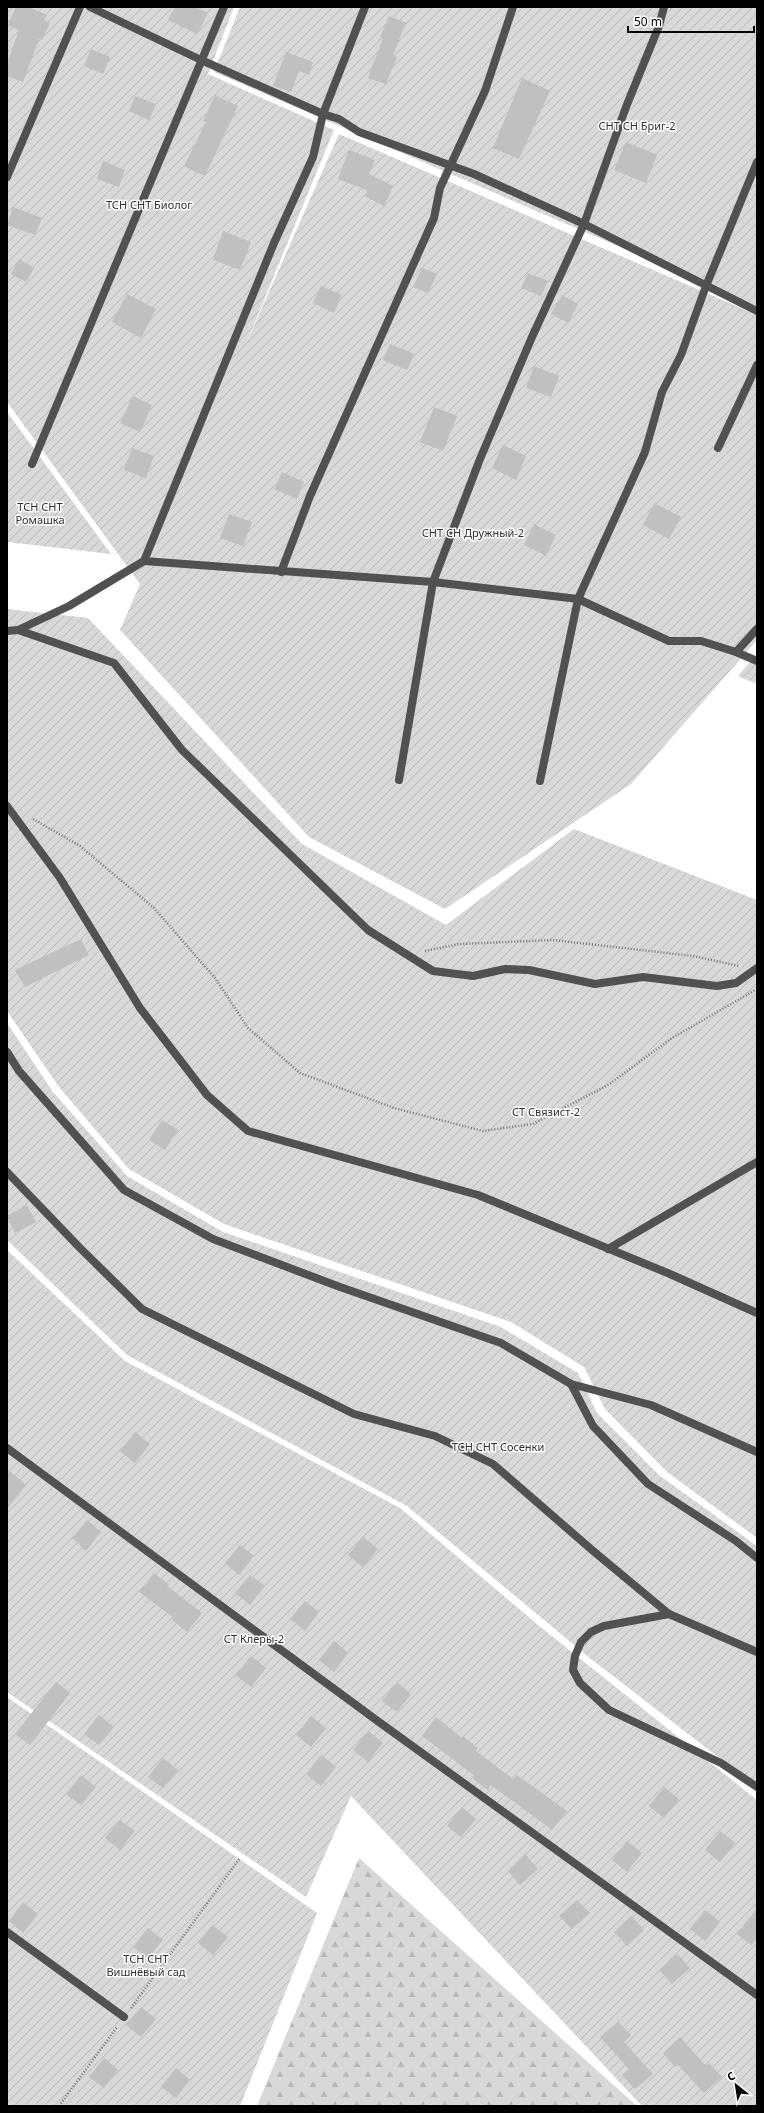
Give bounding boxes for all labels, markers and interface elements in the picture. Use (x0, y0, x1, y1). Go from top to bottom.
scale bar (628, 8, 754, 34)
text: 50 m (634, 13, 662, 30)
park label: СНТ СН Бриг-2 (599, 118, 675, 133)
park label: ТСН СНТ Биолог (106, 197, 192, 212)
park label: ТСН СНТ Ромашка (15, 499, 65, 527)
park label: СНТ СН Дружный-2 (422, 525, 524, 540)
park label: СТ Связист-2 (512, 1104, 580, 1119)
park label: ТСН СНТ Сосенки (452, 1439, 544, 1454)
park label: СТ Клеры-2 (224, 1631, 284, 1646)
park label: ТСН СНТ Вишнёвый сад (106, 1951, 186, 1979)
north arrow (716, 2065, 756, 2105)
text: С (724, 2068, 738, 2084)

